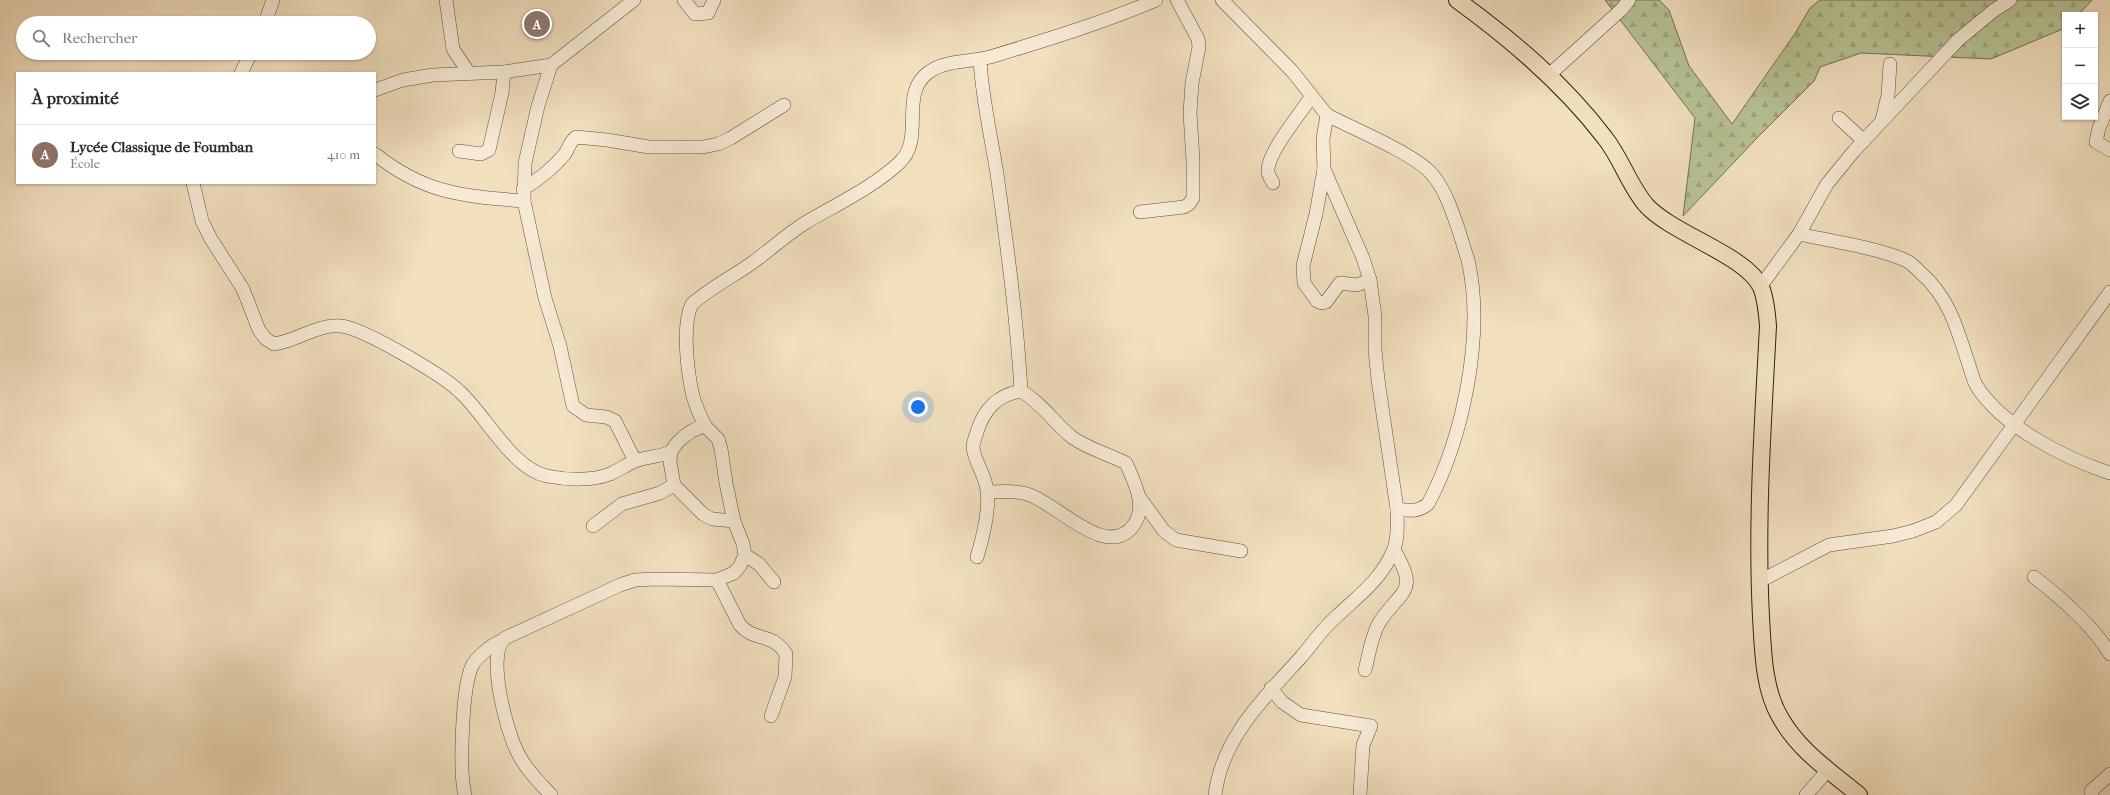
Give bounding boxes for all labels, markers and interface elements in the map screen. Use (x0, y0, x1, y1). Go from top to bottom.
pin: A (524, 9, 550, 39)
map controls (2062, 12, 2098, 120)
button: + (2062, 12, 2098, 48)
search box (16, 16, 376, 60)
icon: search (30, 27, 52, 49)
text: Rechercher (62, 29, 137, 47)
button: − (2062, 48, 2098, 84)
button: layers (2062, 84, 2098, 120)
text: À proximité (32, 88, 119, 108)
text: Lycée Classique de Foumban (70, 138, 253, 156)
text: A (41, 147, 49, 162)
text: 410 m (327, 147, 360, 162)
text: École (70, 156, 100, 171)
your location (908, 397, 928, 417)

